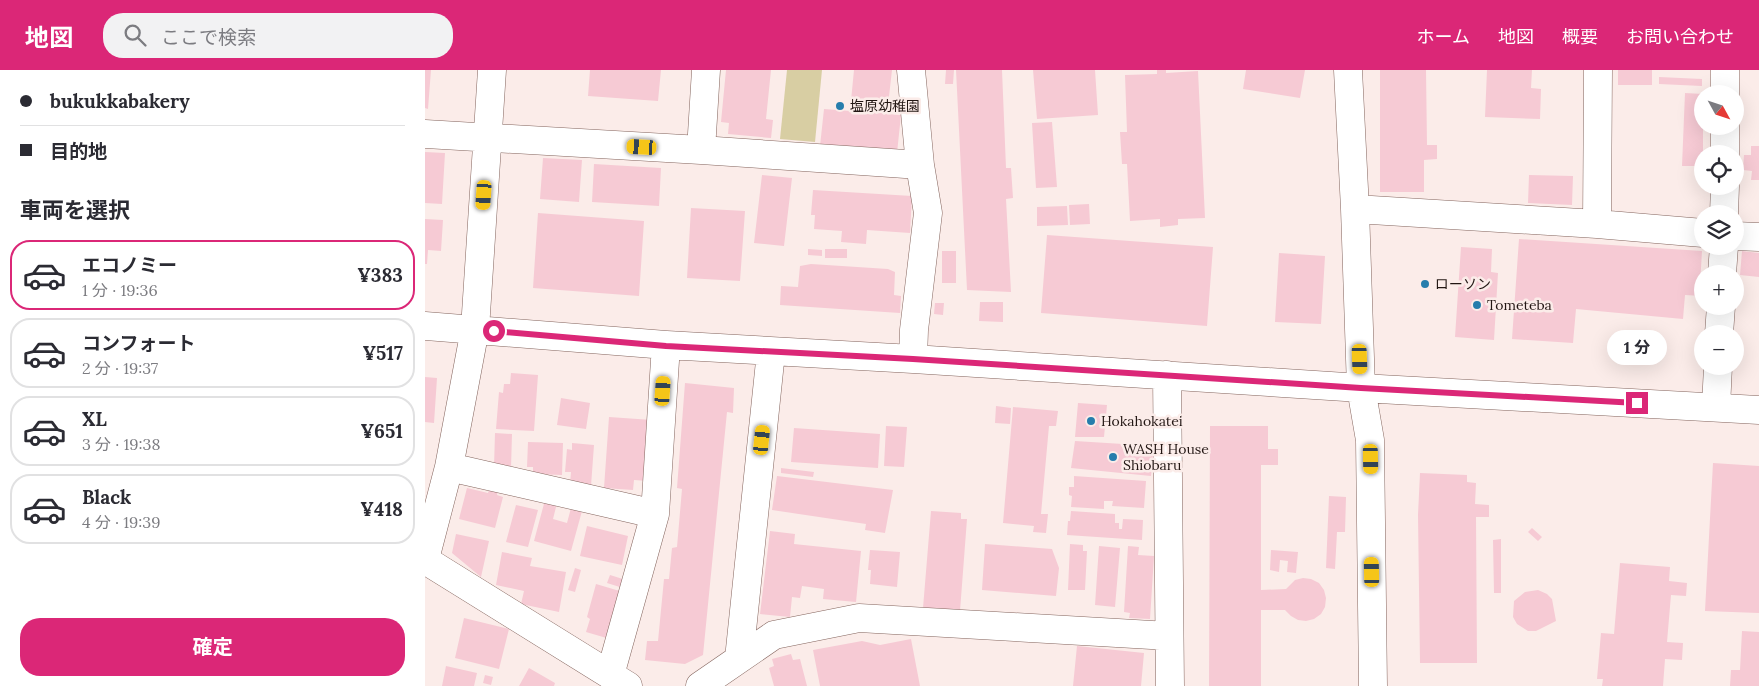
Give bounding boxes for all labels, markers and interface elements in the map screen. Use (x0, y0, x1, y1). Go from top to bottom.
search box (103, 13, 453, 58)
icon: search (121, 21, 149, 49)
text: 地図 (25, 22, 73, 53)
text: ここで検索 (161, 25, 256, 49)
text: ホーム (1417, 25, 1470, 48)
text: 地図 (1498, 25, 1534, 48)
text: 概要 (1562, 25, 1598, 48)
text: お問い合わせ (1626, 25, 1734, 48)
north arrow (1694, 85, 1744, 135)
map controls (1694, 85, 1744, 375)
text: bukukkabakery (50, 89, 190, 113)
place label: 塩原幼稚園 (850, 97, 920, 115)
marker: 塩原幼稚園 (834, 100, 846, 112)
text: 目的地 (50, 139, 107, 163)
car (626, 139, 657, 155)
button: locate (1694, 145, 1744, 195)
car (475, 180, 492, 210)
text: 車両を選択 (20, 196, 130, 224)
button: layers (1694, 205, 1744, 255)
icon: car (22, 253, 67, 298)
text: エコノミー (82, 253, 177, 277)
text: ¥383 (357, 263, 403, 287)
button: + (1694, 265, 1744, 315)
place label: ローソン (1435, 275, 1491, 293)
marker: ローソン (1419, 278, 1431, 290)
text: 1 分 · 19:36 (82, 280, 158, 300)
place label: Tometeba (1487, 296, 1552, 314)
marker: Tometeba (1471, 299, 1483, 311)
route start (483, 320, 505, 342)
button: − (1694, 325, 1744, 375)
callout: 1 分 (1607, 330, 1667, 366)
icon: car (22, 331, 67, 376)
text: コンフォート (82, 331, 195, 355)
text: 1 分 (1624, 337, 1650, 357)
text: ¥517 (362, 341, 403, 365)
car (1351, 344, 1368, 374)
text: 2 分 · 19:37 (82, 358, 158, 378)
car (654, 376, 671, 406)
route end (1626, 392, 1648, 414)
text: XL (82, 407, 107, 431)
icon: car (22, 409, 67, 454)
place label: Hokahokatei (1101, 412, 1183, 430)
marker: Hokahokatei (1085, 415, 1097, 427)
text: ¥651 (360, 419, 403, 443)
car (752, 424, 771, 456)
text: 3 分 · 19:38 (82, 434, 161, 454)
place label: WASH House Shiobaru (1123, 440, 1209, 474)
car (1363, 444, 1378, 474)
marker: WASH House Shiobaru (1107, 451, 1119, 463)
text: Black (82, 485, 131, 509)
icon: car (22, 487, 67, 532)
text: ¥418 (360, 497, 403, 521)
text: 4 分 · 19:39 (82, 512, 161, 532)
car (1364, 557, 1379, 587)
button: 確定 (20, 618, 405, 676)

